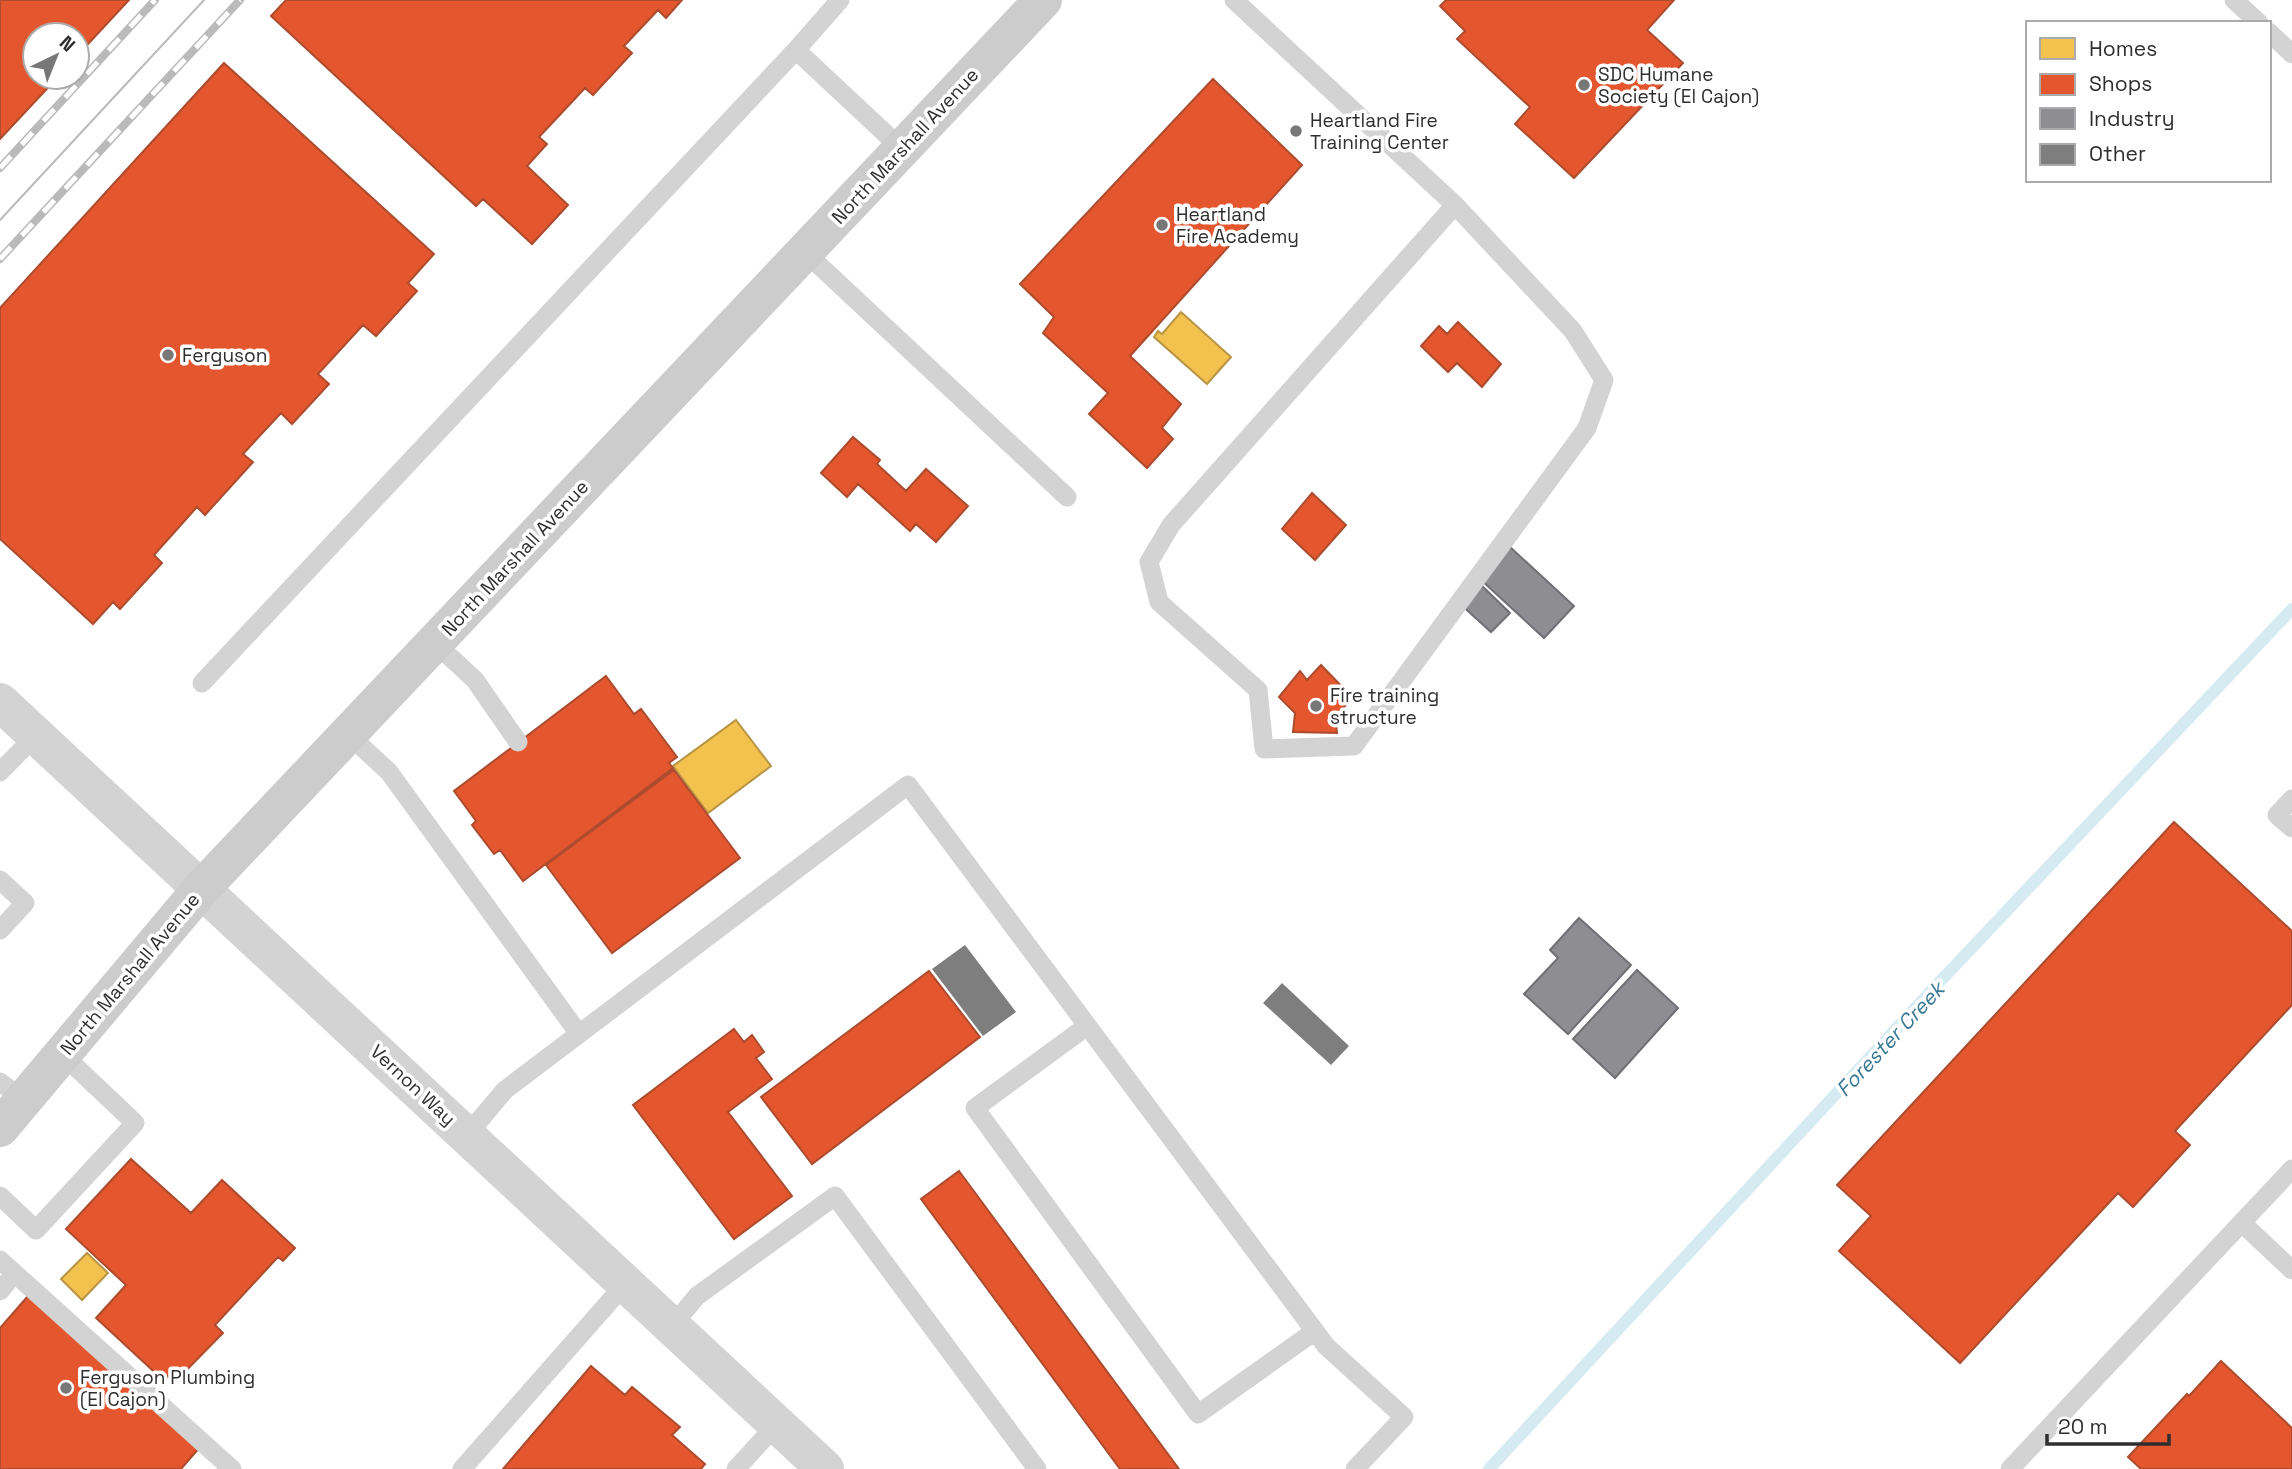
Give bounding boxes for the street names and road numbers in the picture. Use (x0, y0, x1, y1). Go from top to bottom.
street label: North Marshall Avenue (826, 63, 984, 229)
street label: North Marshall Avenue (436, 475, 594, 641)
street label: North Marshall Avenue (55, 888, 205, 1060)
street label: Vernon Way (365, 1039, 461, 1131)

